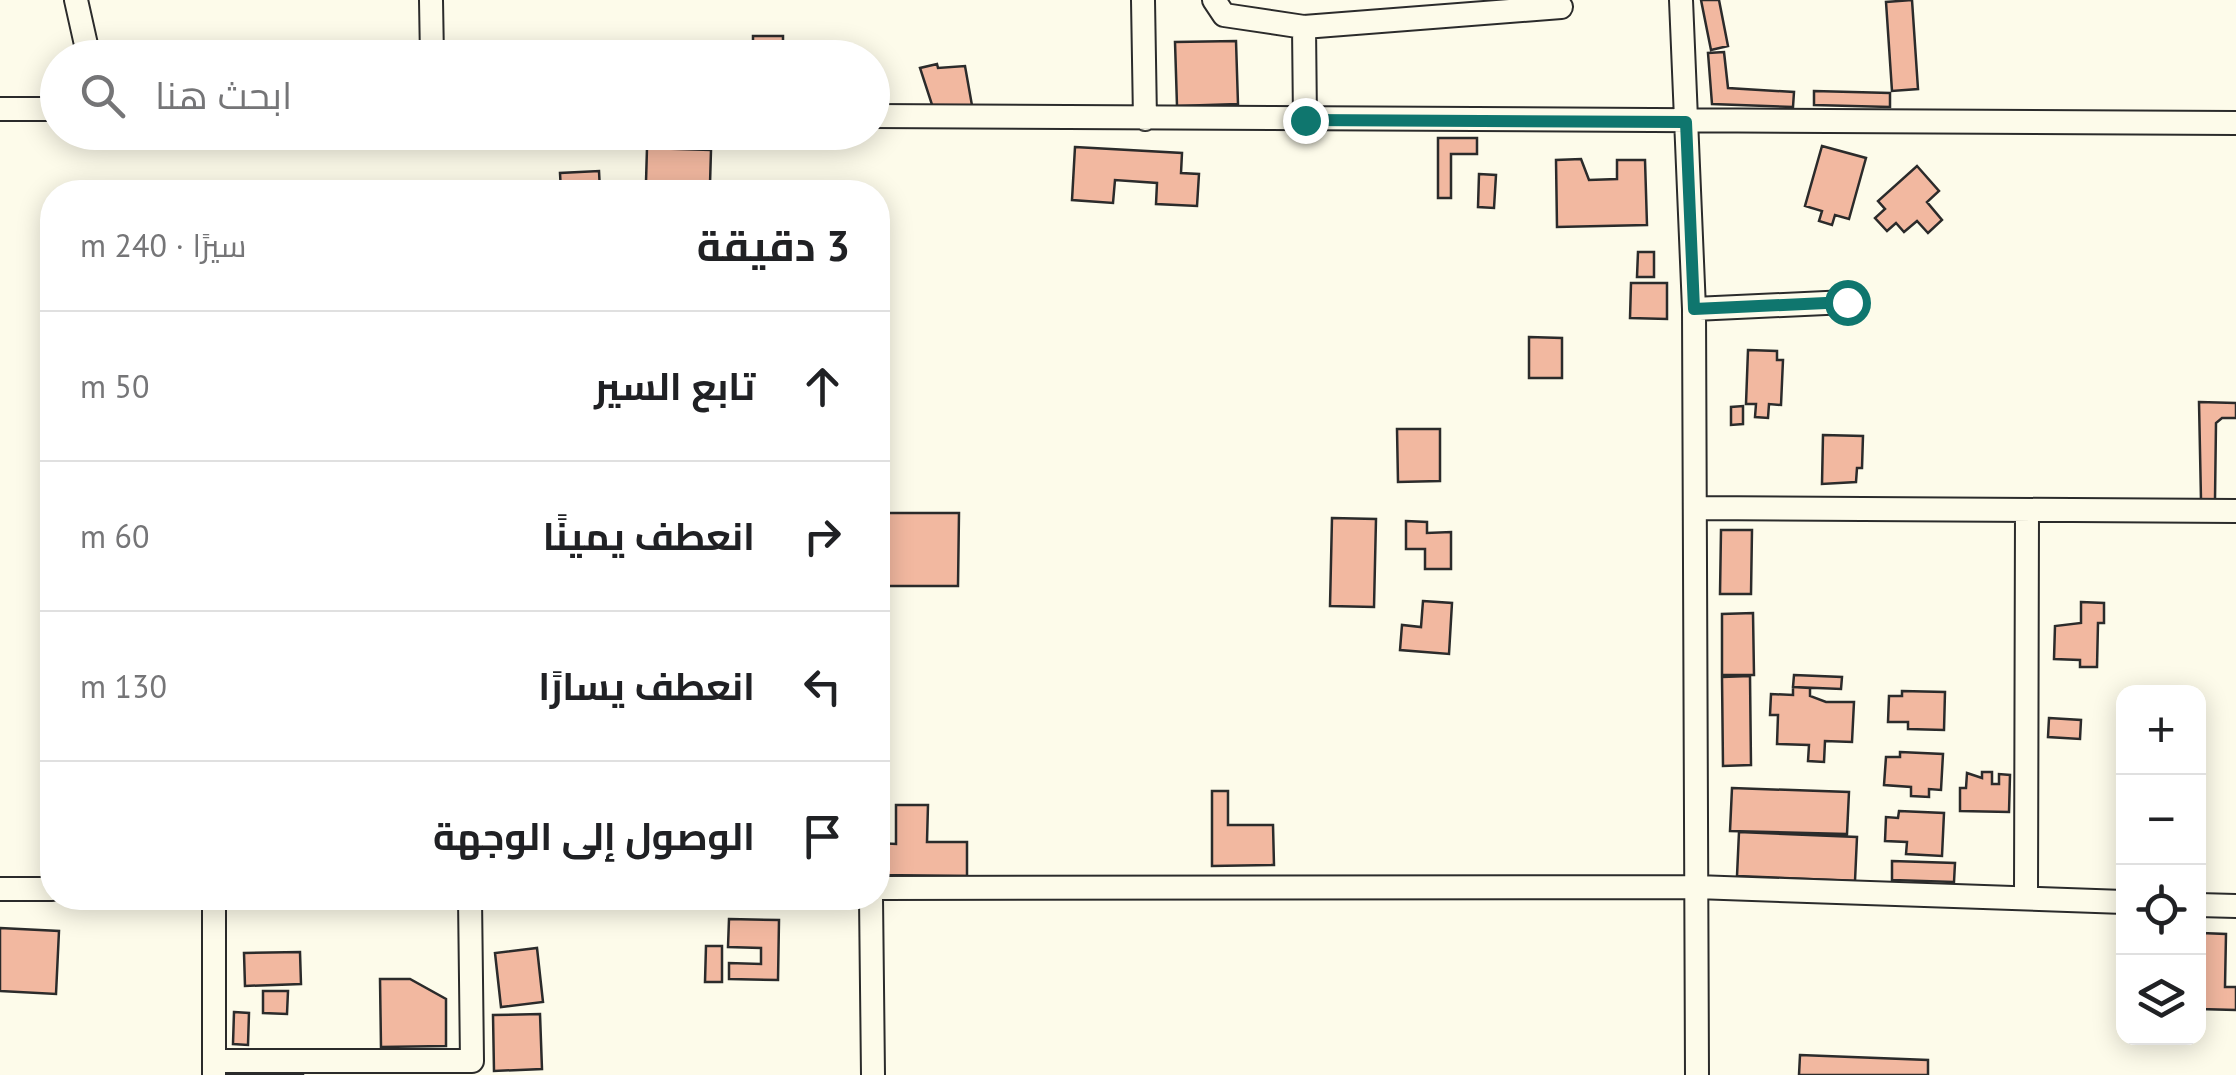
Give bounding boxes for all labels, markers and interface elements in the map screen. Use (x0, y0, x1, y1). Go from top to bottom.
search box (40, 40, 890, 150)
icon: search (75, 68, 130, 123)
text: ابحث هنا (155, 70, 292, 119)
route end (1283, 98, 1329, 144)
text: 3 دقيقة (697, 218, 850, 273)
text: سيرًا · 240 m (80, 224, 247, 266)
route start (1825, 280, 1871, 326)
icon: ahead (795, 359, 850, 414)
text: تابع السير (594, 361, 755, 410)
text: 50 m (80, 365, 149, 407)
icon: right (795, 509, 850, 564)
text: انعطف يمينًا (543, 511, 755, 560)
text: 60 m (80, 515, 149, 557)
icon: left (795, 659, 850, 714)
text: انعطف يسارًا (538, 661, 755, 710)
text: 130 m (80, 665, 167, 707)
map controls (2116, 685, 2206, 1045)
button: + (2116, 685, 2206, 775)
button: − (2116, 775, 2206, 865)
icon: arrive (795, 809, 850, 864)
text: الوصول إلى الوجهة (433, 811, 755, 860)
button: locate (2116, 865, 2206, 955)
button: layers (2116, 955, 2206, 1045)

